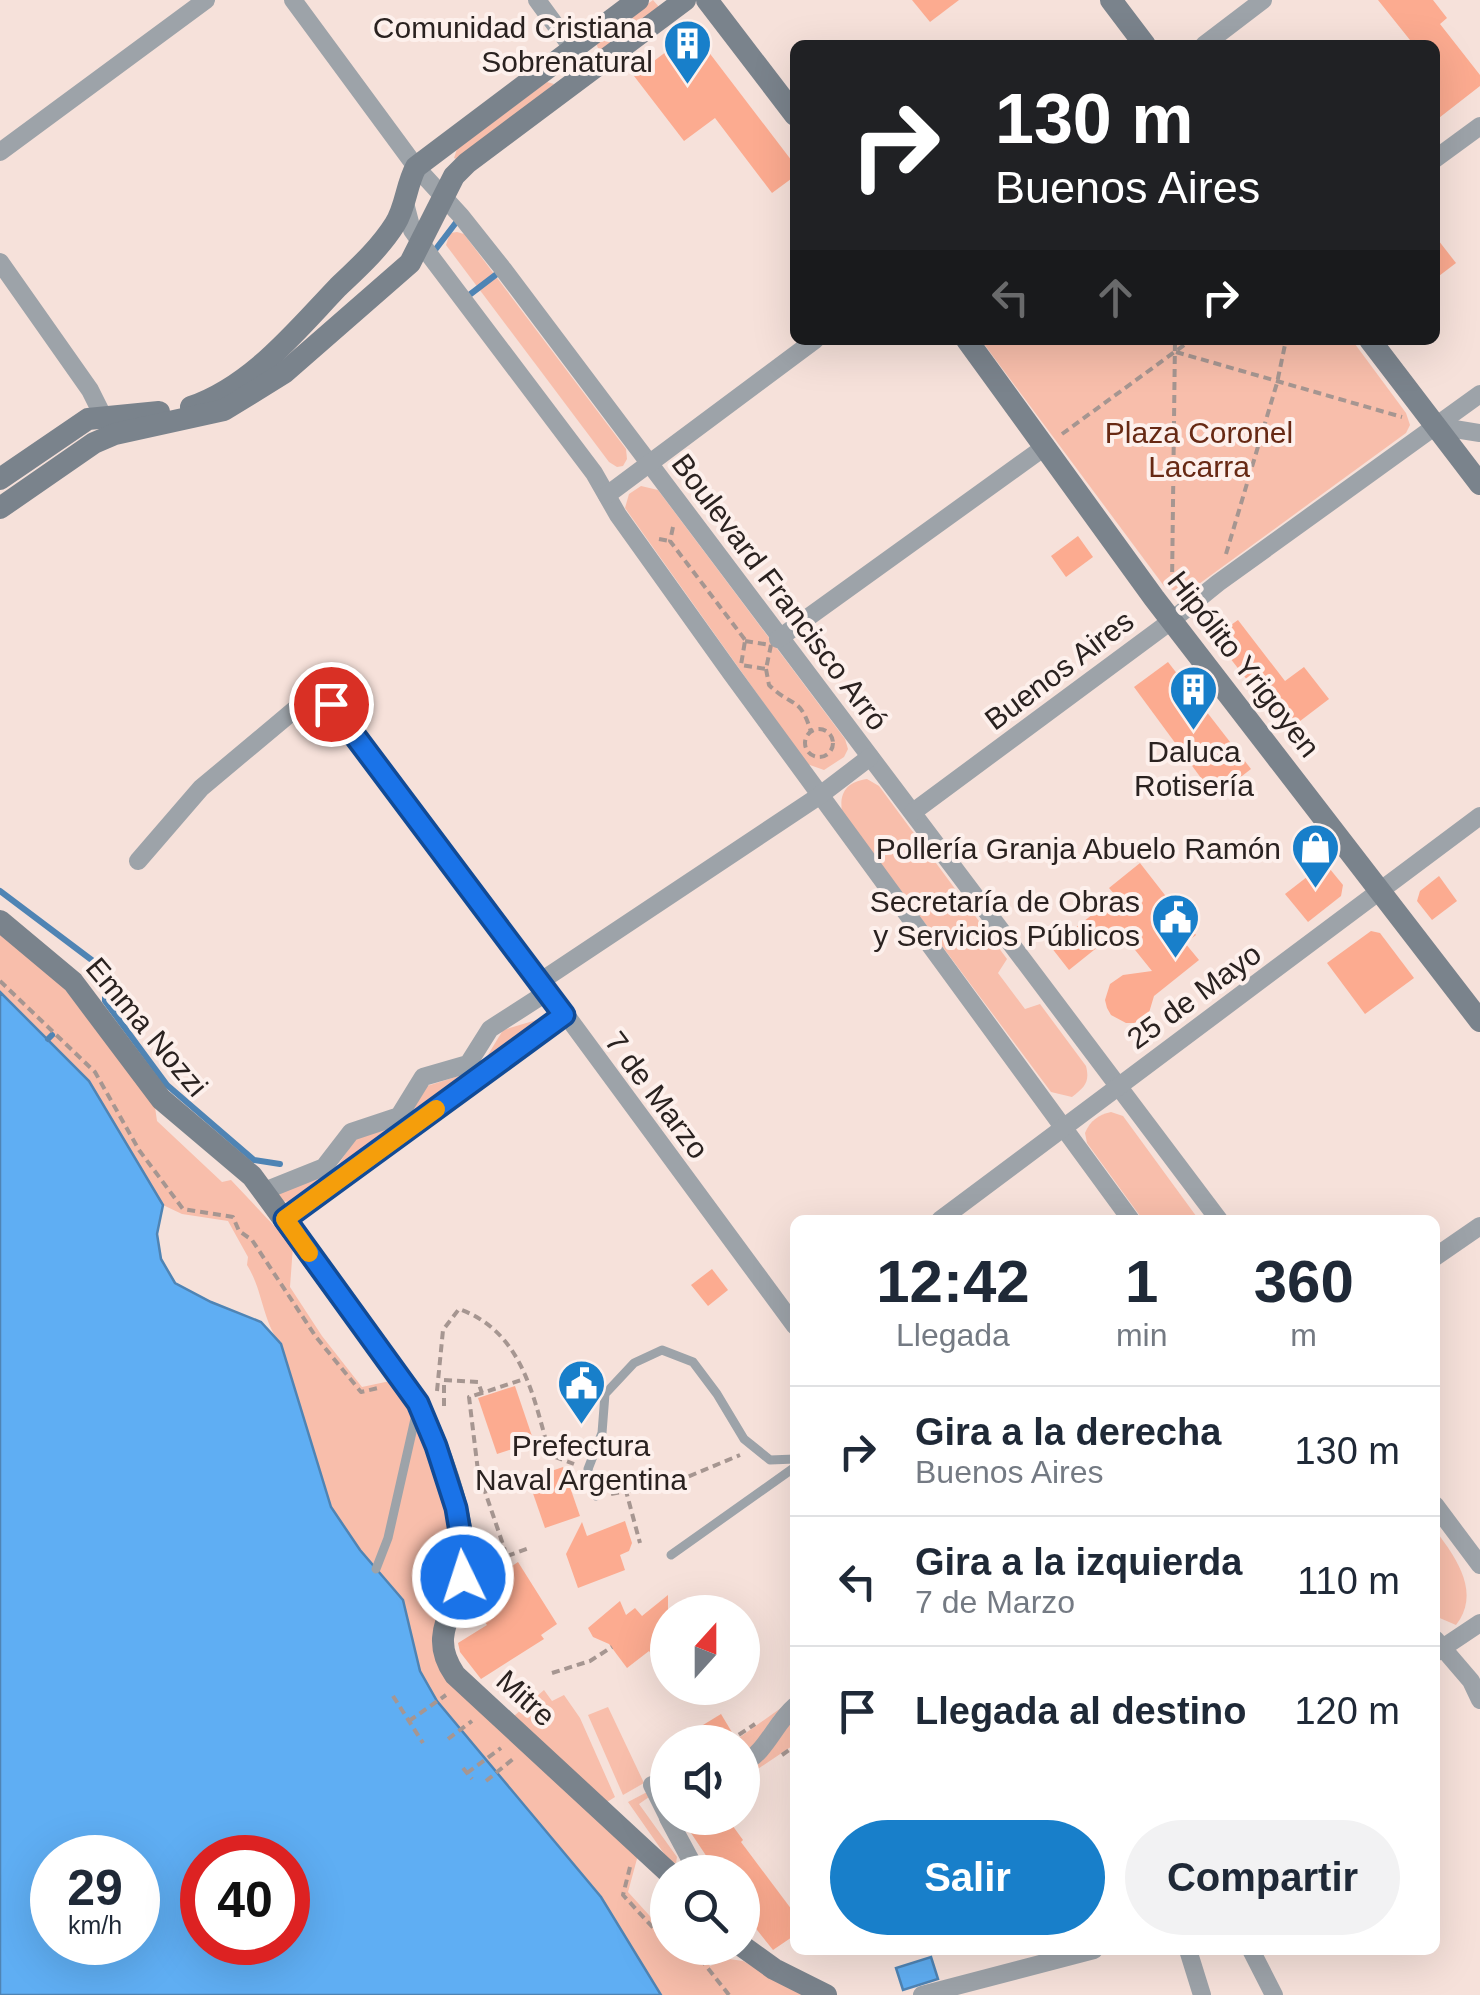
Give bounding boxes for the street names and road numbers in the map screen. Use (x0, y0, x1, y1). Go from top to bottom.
street label: Boulevard Francisco Arró (665, 448, 895, 736)
street label: Hipólito Yrigoyen (1161, 565, 1327, 763)
street label: Buenos Aires (978, 604, 1140, 736)
street label: 25 de Mayo (1121, 937, 1267, 1055)
street label: Emma Nozzi (80, 951, 214, 1103)
street label: 7 de Marzo (599, 1025, 715, 1165)
street label: Mitre (490, 1663, 562, 1733)

